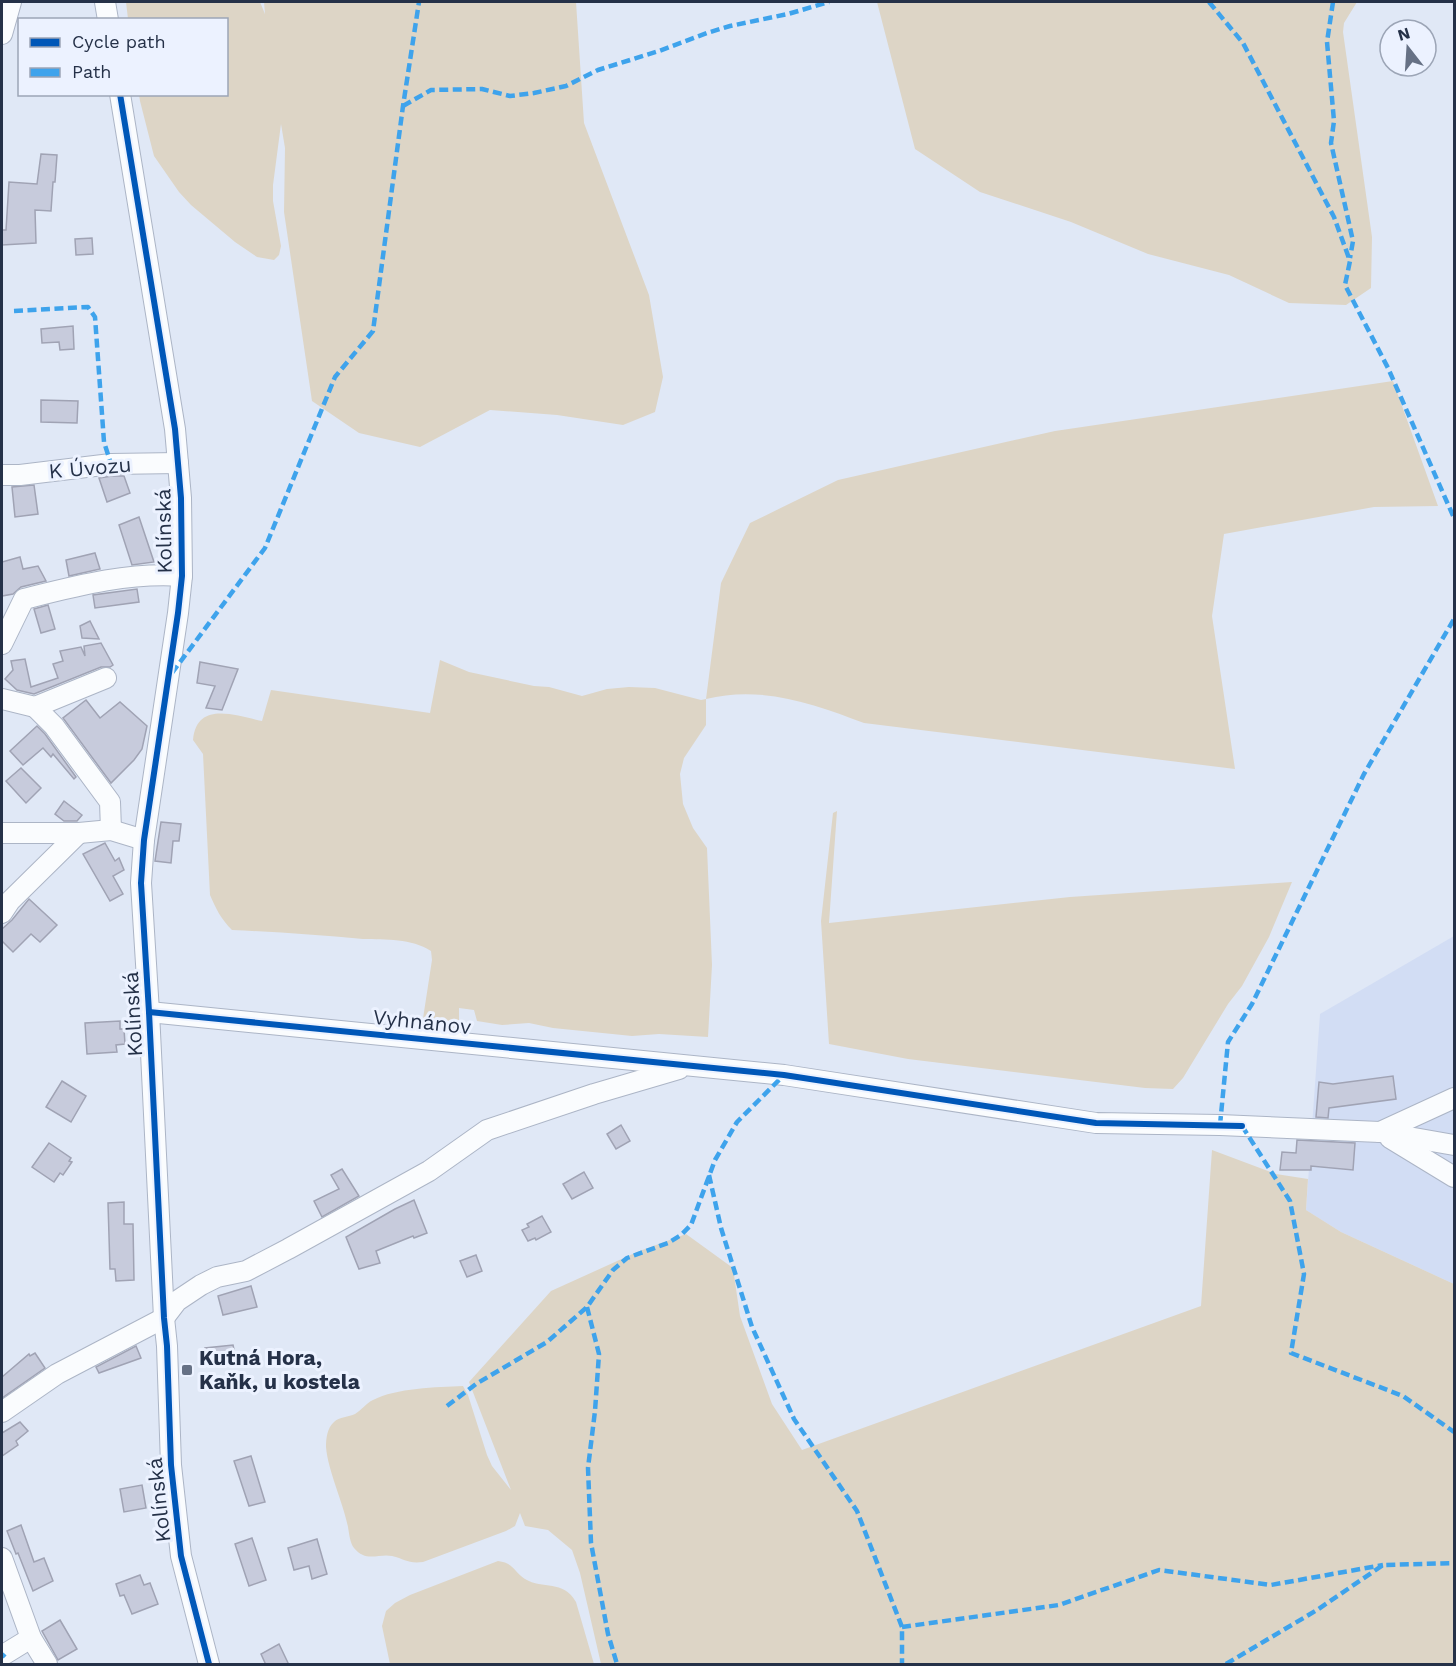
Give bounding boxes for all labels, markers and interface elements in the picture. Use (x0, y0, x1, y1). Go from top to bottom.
legend (18, 18, 228, 96)
north arrow (1378, 18, 1438, 78)
text: N (1395, 23, 1412, 45)
text: Cycle path (72, 31, 166, 52)
text: Path (72, 61, 112, 82)
street label: K Úvozu (47, 451, 132, 484)
street label: Kolínská (150, 488, 177, 574)
street label: Kolínská (118, 971, 147, 1057)
street label: Vyhnánov (372, 1004, 472, 1039)
place label: Kutná Hora, Kaňk, u kostela (199, 1345, 361, 1394)
marker: Kutná Hora, Kaňk, u kostela (180, 1363, 194, 1377)
street label: Kolínská (142, 1456, 175, 1544)

